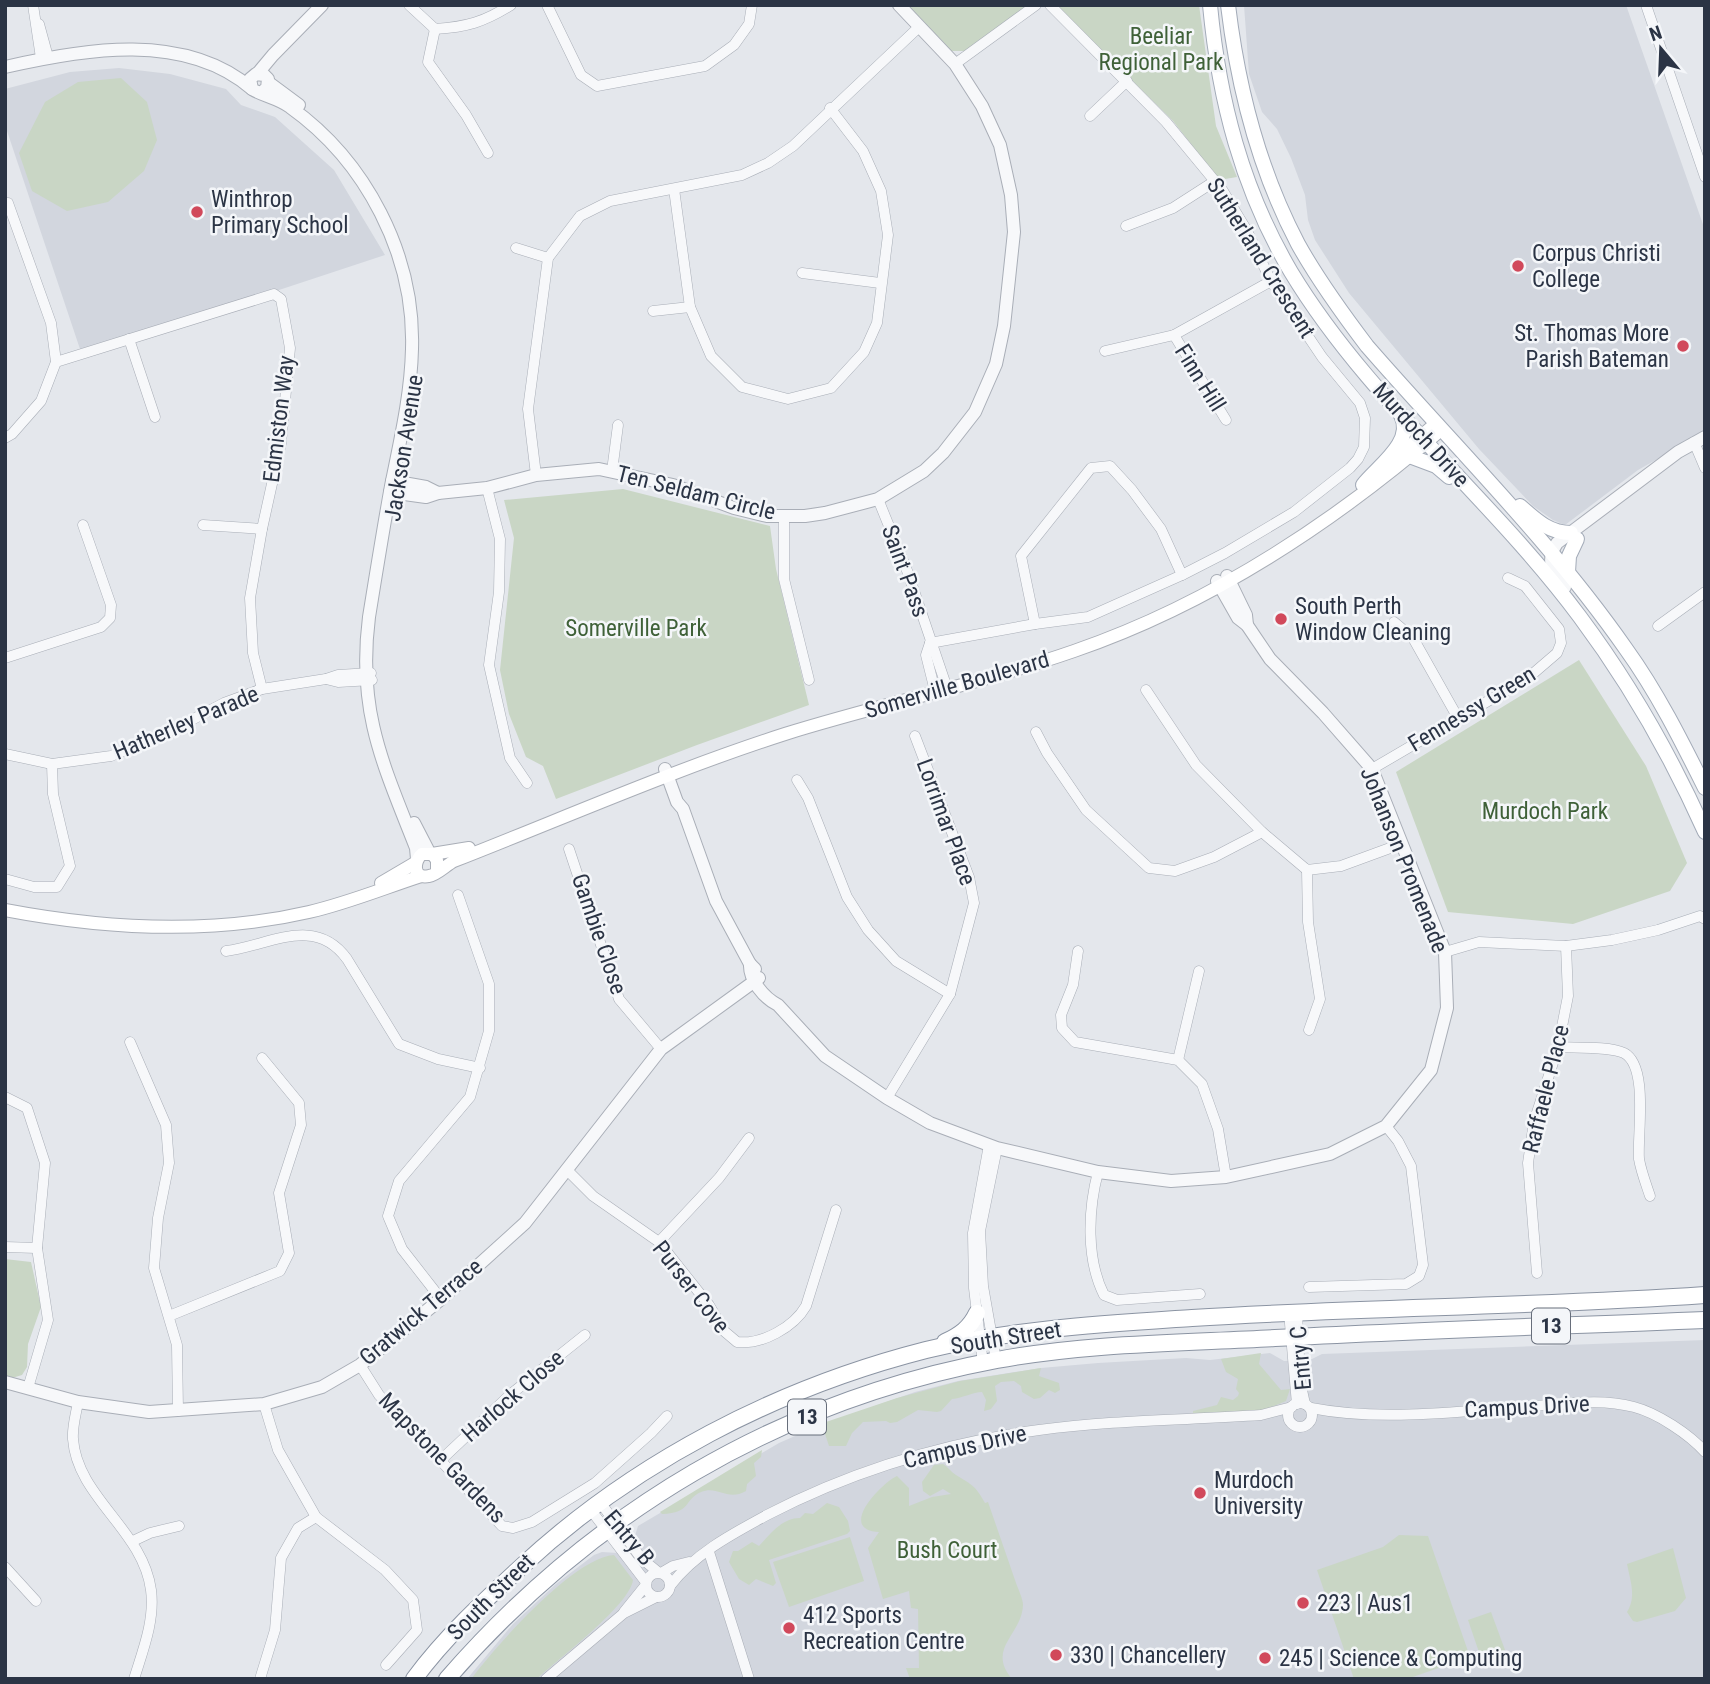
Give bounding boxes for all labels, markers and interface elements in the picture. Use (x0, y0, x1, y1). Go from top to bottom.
north arrow (1626, 14, 1696, 84)
text: N (1646, 21, 1665, 46)
park label: Beeliar Regional Park (1099, 23, 1224, 76)
street label: Sutherland Crescent (1201, 173, 1321, 343)
place label: Winthrop Primary School (211, 186, 348, 239)
marker: Winthrop Primary School (189, 204, 205, 220)
place label: Corpus Christi College (1532, 240, 1661, 293)
marker: Corpus Christi College (1510, 258, 1526, 274)
place label: St. Thomas More Parish Bateman (1514, 320, 1669, 373)
marker: St. Thomas More Parish Bateman (1675, 338, 1691, 354)
street label: Finn Hill (1169, 339, 1231, 417)
street label: Edmiston Way (258, 353, 300, 484)
street label: Jackson Avenue (379, 373, 429, 523)
street label: Murdoch Drive (1367, 377, 1475, 493)
street label: Ten Seldam Circle (614, 460, 778, 526)
street label: Saint Pass (876, 521, 934, 621)
place label: South Perth Window Cleaning (1295, 593, 1451, 646)
marker: South Perth Window Cleaning (1273, 611, 1289, 627)
park label: Somerville Park (565, 615, 707, 642)
street label: Somerville Boulevard (862, 646, 1052, 724)
street label: Fennessy Green (1404, 660, 1540, 758)
street label: Hatherley Parade (109, 680, 263, 766)
street label: Lorrimar Place (911, 755, 981, 889)
street label: Johanson Promenade (1354, 763, 1454, 957)
park label: Murdoch Park (1482, 798, 1609, 825)
street label: Gambie Close (566, 870, 632, 998)
street label: Raffaele Place (1517, 1022, 1575, 1156)
street label: Purser Cove (647, 1236, 735, 1338)
street label: Gratwick Terrace (354, 1253, 488, 1371)
road number: 13 (1532, 1308, 1570, 1344)
street label: South Street (949, 1316, 1063, 1360)
street label: Entry C (1285, 1325, 1317, 1391)
street label: Harlock Close (456, 1344, 570, 1448)
street label: Mapstone Gardens (373, 1387, 511, 1529)
street label: Campus Drive (1464, 1390, 1590, 1424)
road number: 13 (788, 1400, 826, 1434)
street label: Campus Drive (901, 1420, 1029, 1474)
place label: Murdoch University (1214, 1467, 1303, 1520)
marker: Murdoch University (1192, 1485, 1208, 1501)
street label: Entry B (598, 1505, 660, 1571)
park label: Bush Court (897, 1537, 997, 1564)
street label: South Street (442, 1548, 540, 1646)
place label: 223 | Aus1 (1317, 1590, 1413, 1617)
marker: 223 | Aus1 (1295, 1595, 1311, 1611)
place label: 412 Sports Recreation Centre (803, 1602, 965, 1655)
marker: 412 Sports Recreation Centre (781, 1620, 797, 1636)
place label: 330 | Chancellery (1070, 1642, 1226, 1669)
place label: 245 | Science & Computing (1279, 1645, 1522, 1672)
marker: 330 | Chancellery (1048, 1647, 1064, 1663)
marker: 245 | Science & Computing (1257, 1650, 1273, 1666)

